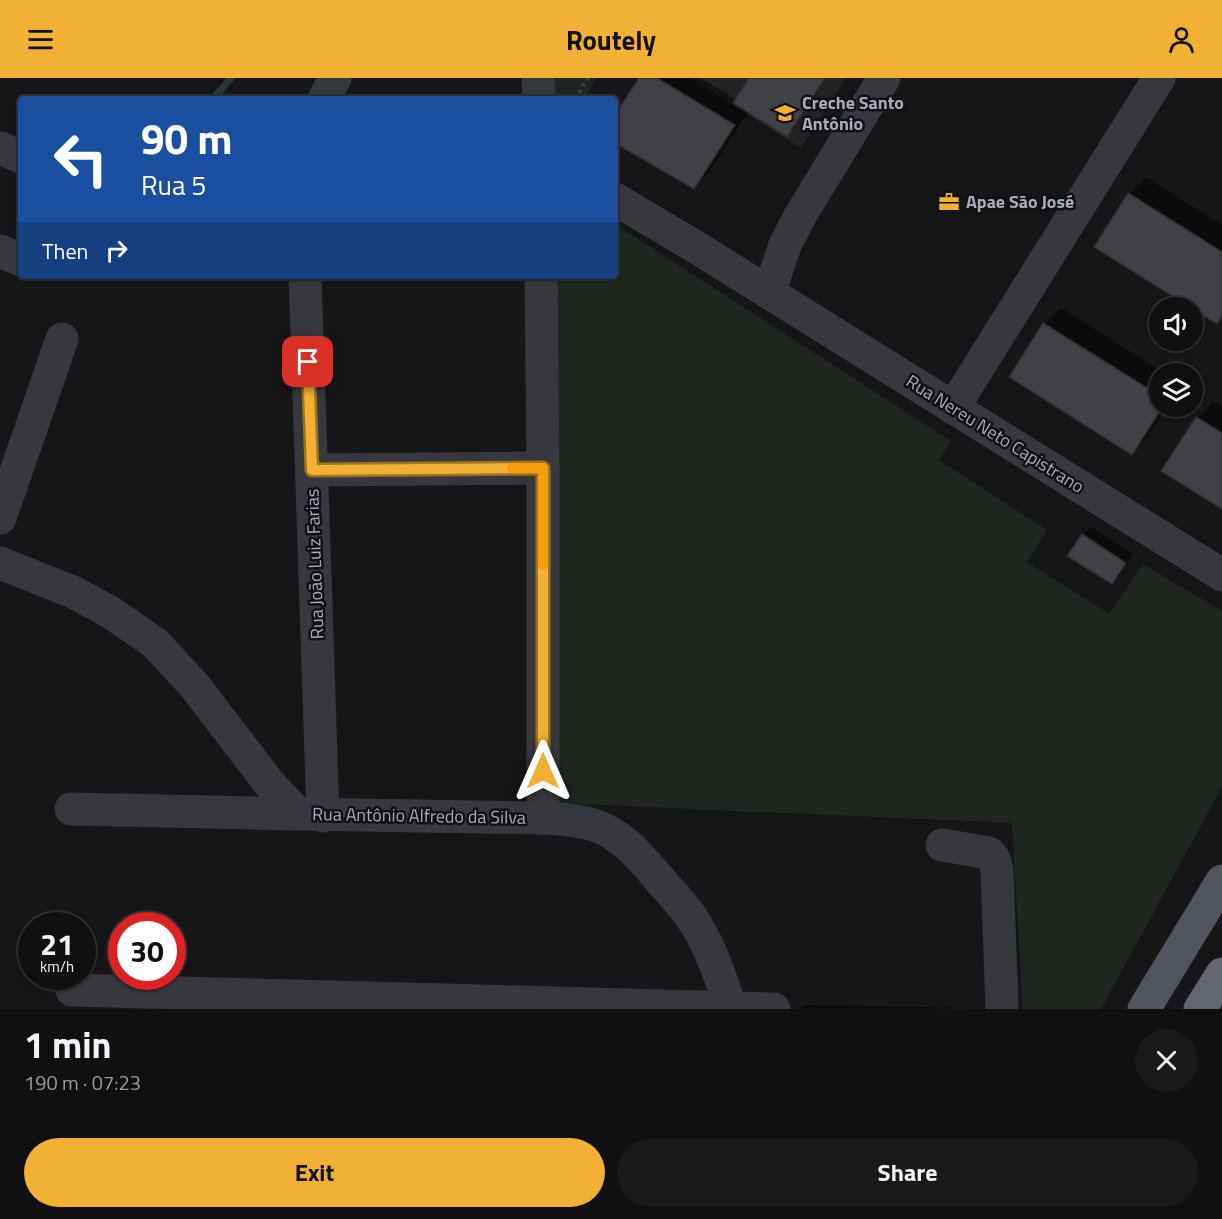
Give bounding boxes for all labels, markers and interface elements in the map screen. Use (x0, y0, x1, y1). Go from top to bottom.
text: Routely (566, 19, 656, 60)
icon: menu (24, 23, 57, 56)
icon: person (1165, 23, 1198, 56)
place label: Creche Santo Antônio (802, 89, 904, 137)
school or university icon: Creche Santo Antônio (773, 101, 797, 125)
text: 90 m (141, 106, 233, 170)
icon: left (42, 120, 120, 198)
text: Rua 5 (141, 164, 206, 205)
place label: Apae São José (966, 188, 1074, 215)
office icon: Apae São José (937, 190, 961, 214)
text: Then (42, 234, 88, 268)
icon: right (100, 234, 133, 267)
map controls (1149, 297, 1203, 417)
button: sound (1149, 297, 1203, 351)
pin (282, 336, 333, 387)
icon: arrive (291, 345, 324, 378)
button: layers (1149, 363, 1203, 417)
street label: Rua Nereu Neto Capistrano (901, 368, 1090, 500)
street label: Rua João Luiz Farias (298, 488, 331, 640)
position arrow (511, 739, 575, 803)
street label: Rua Antônio Alfredo da Silva (312, 800, 526, 831)
speed limit sign: 30 (108, 912, 186, 990)
text: 21 (40, 921, 74, 967)
text: km/h (40, 955, 74, 978)
text: 1 min (24, 1017, 111, 1072)
button: close (1135, 1029, 1198, 1092)
text: 190 m · 07:23 (24, 1067, 141, 1098)
button: Exit (24, 1138, 605, 1207)
button: Share (617, 1138, 1198, 1207)

